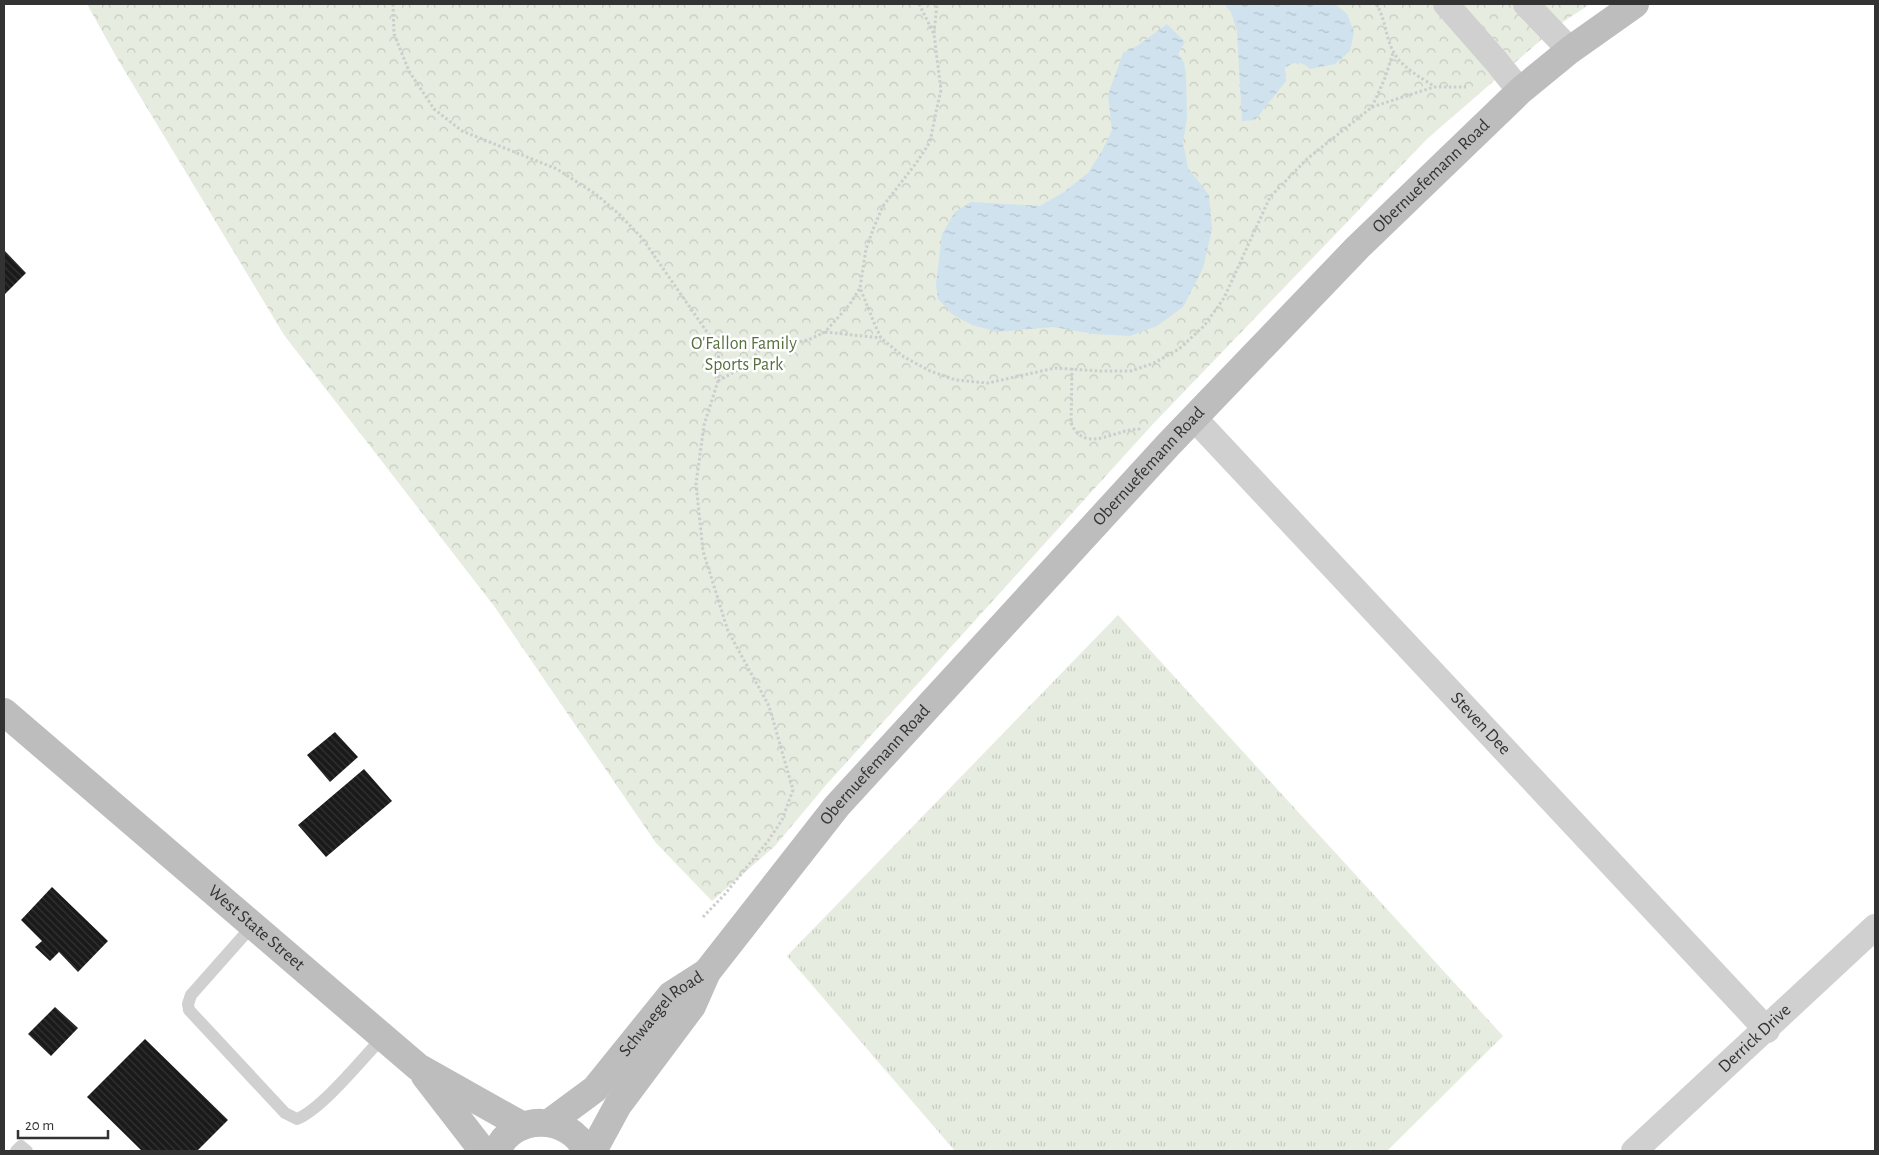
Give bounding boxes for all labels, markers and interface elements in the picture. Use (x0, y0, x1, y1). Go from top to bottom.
street label: Obernuefemann Road (1369, 116, 1493, 237)
park label: O'Fallon Family Sports Park (691, 335, 797, 374)
street label: Obernuefemann Road (1090, 404, 1208, 529)
street label: Steven Dee (1447, 689, 1514, 759)
street label: Obernuefemann Road (817, 702, 934, 828)
street label: West State Street (204, 882, 308, 974)
street label: Schwaegel Road (616, 968, 706, 1060)
street label: Derrick Drive (1715, 1001, 1795, 1076)
scale bar (18, 1108, 108, 1140)
text: 20 m (25, 1118, 54, 1133)

